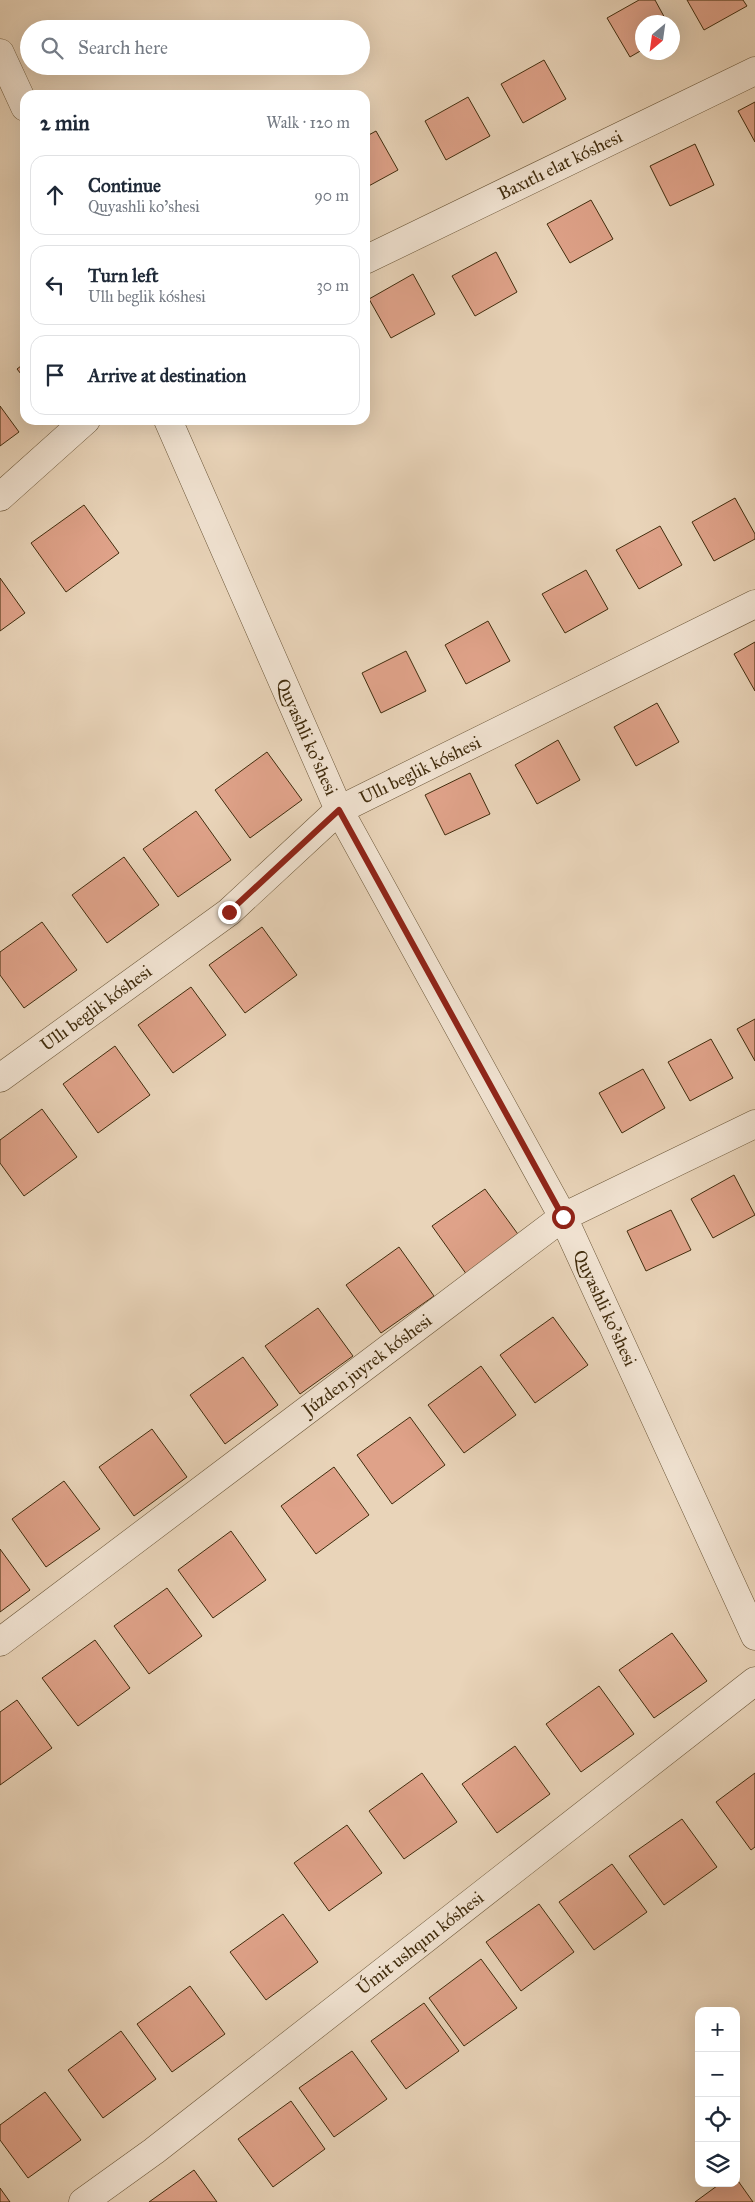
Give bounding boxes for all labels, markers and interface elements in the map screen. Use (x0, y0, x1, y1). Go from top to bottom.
north arrow (635, 15, 680, 60)
search box (20, 20, 370, 75)
icon: search (38, 34, 66, 62)
text: Search here (78, 36, 168, 59)
text: 2 min (40, 110, 90, 136)
text: Walk · 120 m (266, 113, 350, 132)
street label: Baxıtlı elat kóshesi (494, 125, 626, 205)
text: Continue (88, 174, 161, 197)
icon: ahead (41, 181, 69, 209)
text: 90 m (314, 186, 349, 205)
text: Quyashli ko'shesi (88, 197, 200, 216)
text: Turn left (88, 264, 158, 287)
icon: left (41, 271, 69, 299)
text: 30 m (316, 276, 349, 295)
text: Ullı beglik kóshesi (88, 287, 206, 306)
icon: arrive (41, 361, 69, 389)
text: Arrive at destination (88, 364, 246, 387)
street label: Quyashli ko'shesi (271, 675, 343, 799)
street label: Ullı beglik kóshesi (356, 731, 485, 810)
route end (218, 901, 241, 924)
street label: Ullı beglik kóshesi (36, 960, 157, 1057)
route start (552, 1206, 575, 1229)
street label: Quyashli ko'shesi (568, 1246, 642, 1370)
street label: Júzden juyrek kóshesi (296, 1309, 437, 1423)
street label: Úmit ushqını kóshesi (351, 1885, 489, 2000)
map controls (695, 2007, 740, 2187)
button: + (695, 2007, 740, 2052)
button: − (695, 2052, 740, 2097)
button: locate (695, 2097, 740, 2142)
button: layers (695, 2142, 740, 2187)

